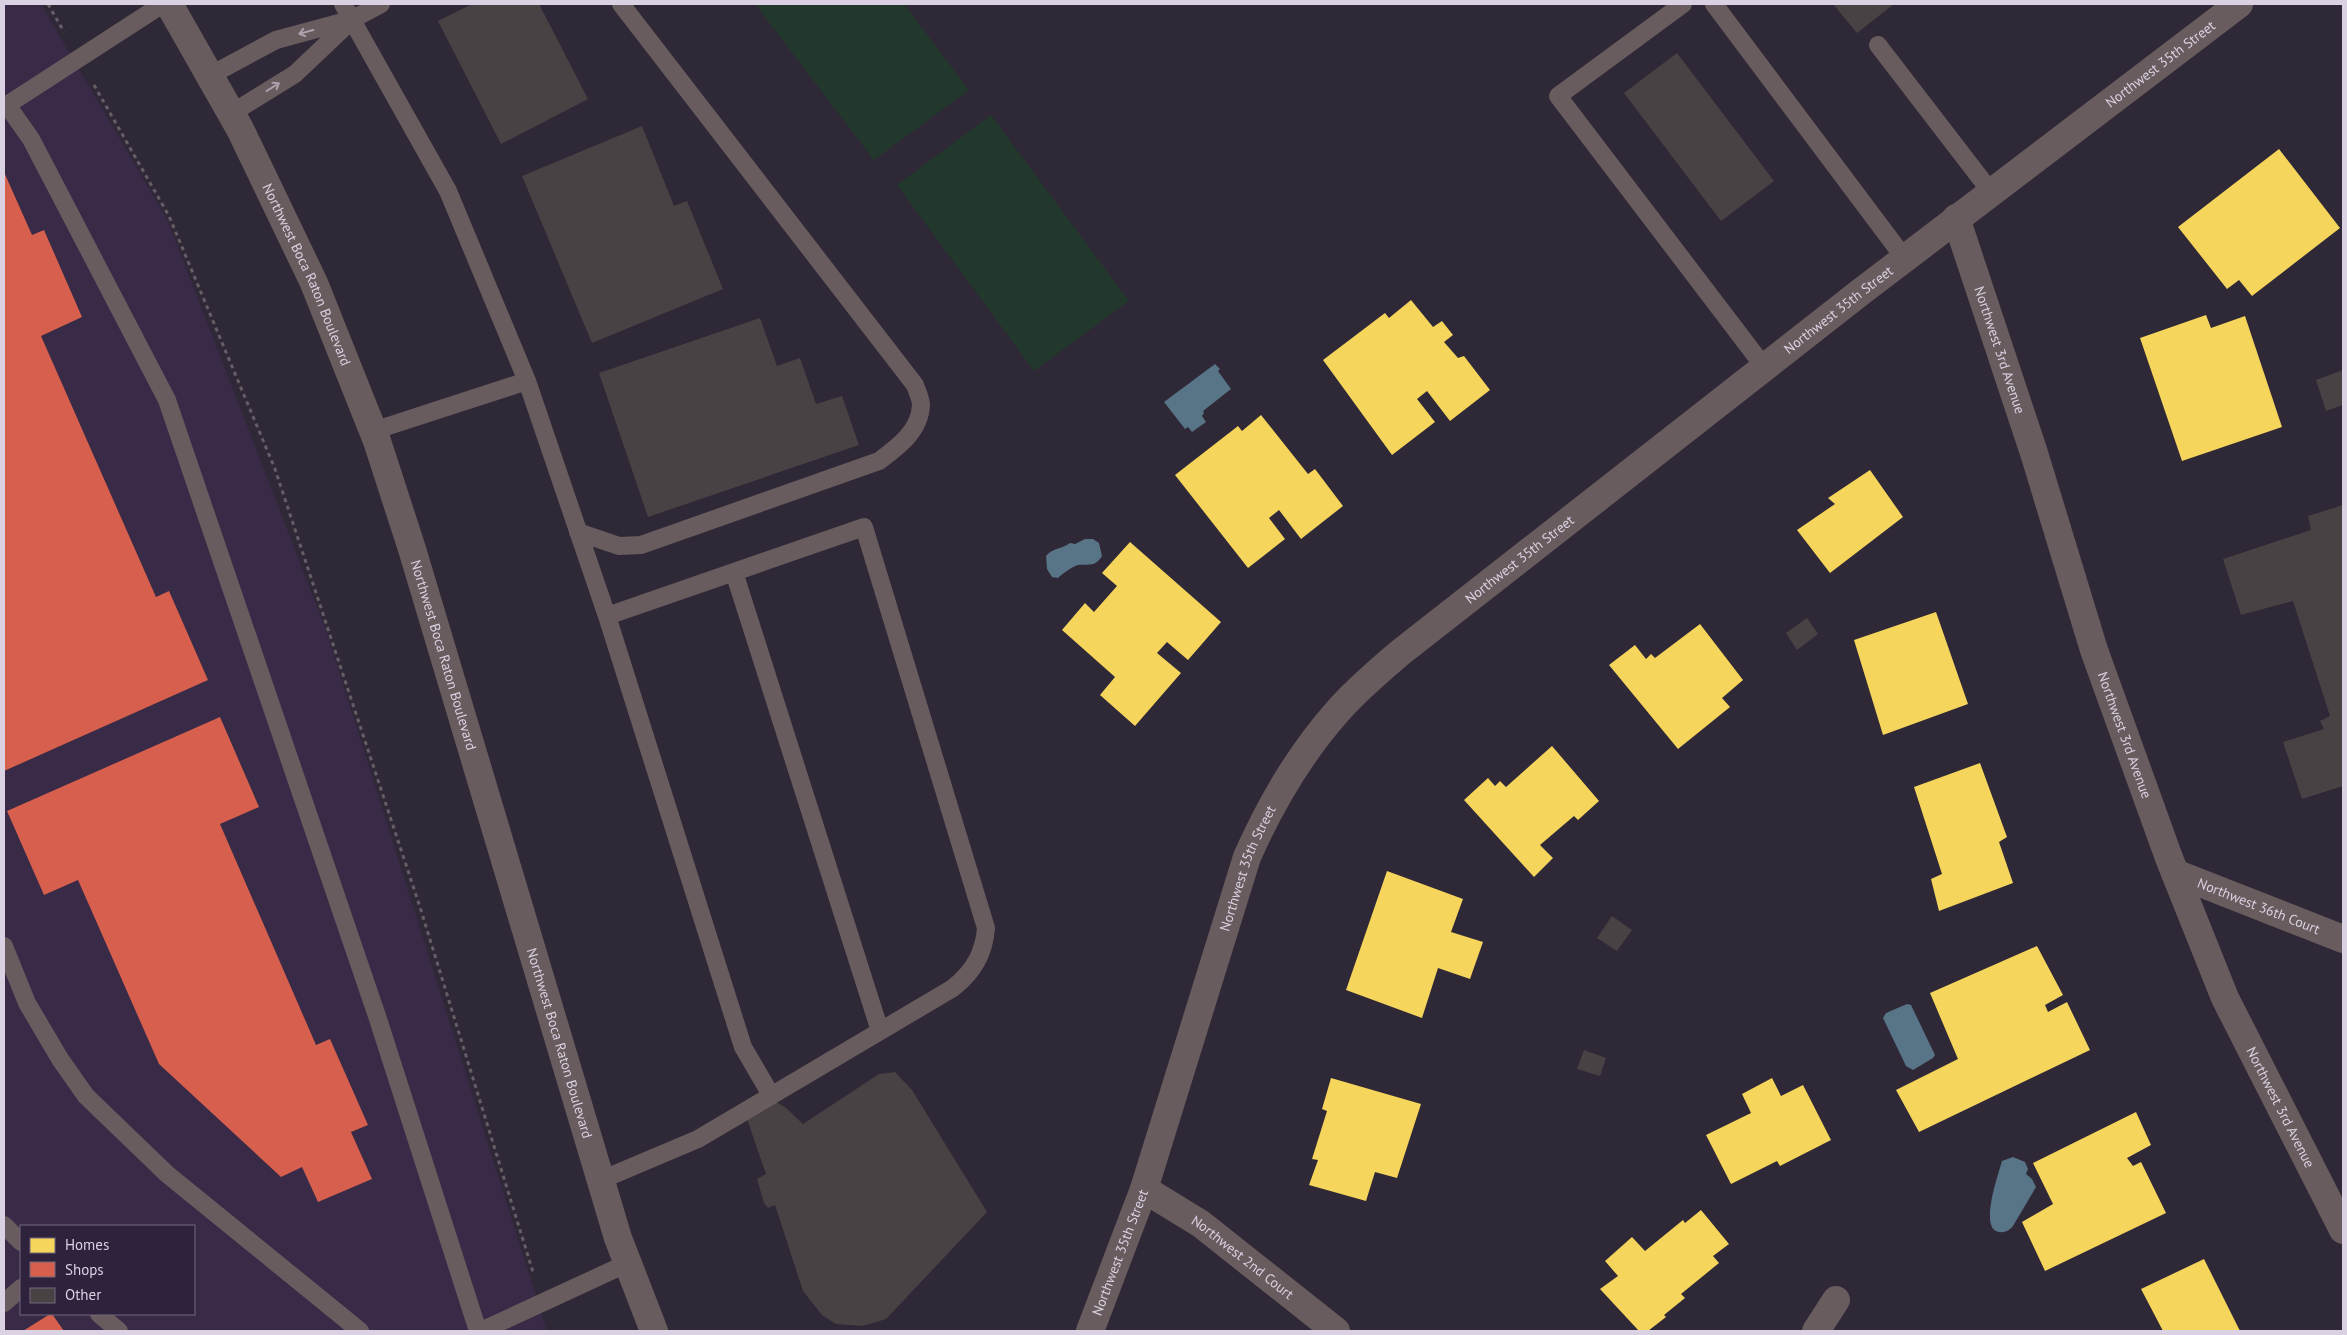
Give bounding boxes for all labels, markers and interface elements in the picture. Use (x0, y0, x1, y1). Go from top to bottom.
street label: Northwest 35th Street (2102, 16, 2219, 112)
one-way arrow (298, 28, 314, 37)
one-way arrow (265, 82, 279, 92)
street label: Northwest Boca Raton Boulevard (258, 180, 355, 368)
street label: Northwest 35th Street (1780, 262, 1897, 358)
street label: Northwest 3rd Avenue (1970, 284, 2029, 416)
street label: Northwest 35th Street (1461, 511, 1578, 608)
street label: Northwest Boca Raton Boulevard (407, 558, 481, 752)
street label: Northwest 3rd Avenue (2094, 669, 2156, 801)
street label: Northwest 35th Street (1216, 802, 1280, 933)
street label: Northwest 36th Court (2195, 874, 2323, 938)
street label: Northwest Boca Raton Boulevard (523, 946, 597, 1140)
street label: Northwest 3rd Avenue (2242, 1044, 2319, 1171)
street label: Northwest 35th Street (1088, 1187, 1152, 1318)
street label: Northwest 2nd Court (1188, 1211, 1298, 1303)
legend (20, 1225, 195, 1315)
text: Homes (65, 1235, 109, 1254)
text: Shops (65, 1260, 104, 1279)
text: Other (65, 1285, 101, 1304)

